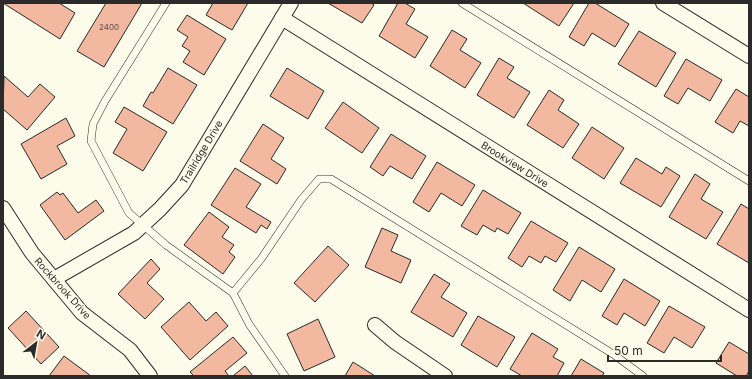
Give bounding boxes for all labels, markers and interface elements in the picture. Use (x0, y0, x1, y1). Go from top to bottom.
house number: 2400 (99, 22, 119, 32)
street label: Trailridge Drive (177, 118, 225, 186)
street label: Brookview Drive (479, 138, 551, 190)
street label: Rockbrook Drive (32, 255, 94, 321)
north arrow (16, 323, 56, 363)
text: N (34, 326, 48, 343)
scale bar (608, 337, 721, 363)
text: 50 m (614, 343, 643, 358)

